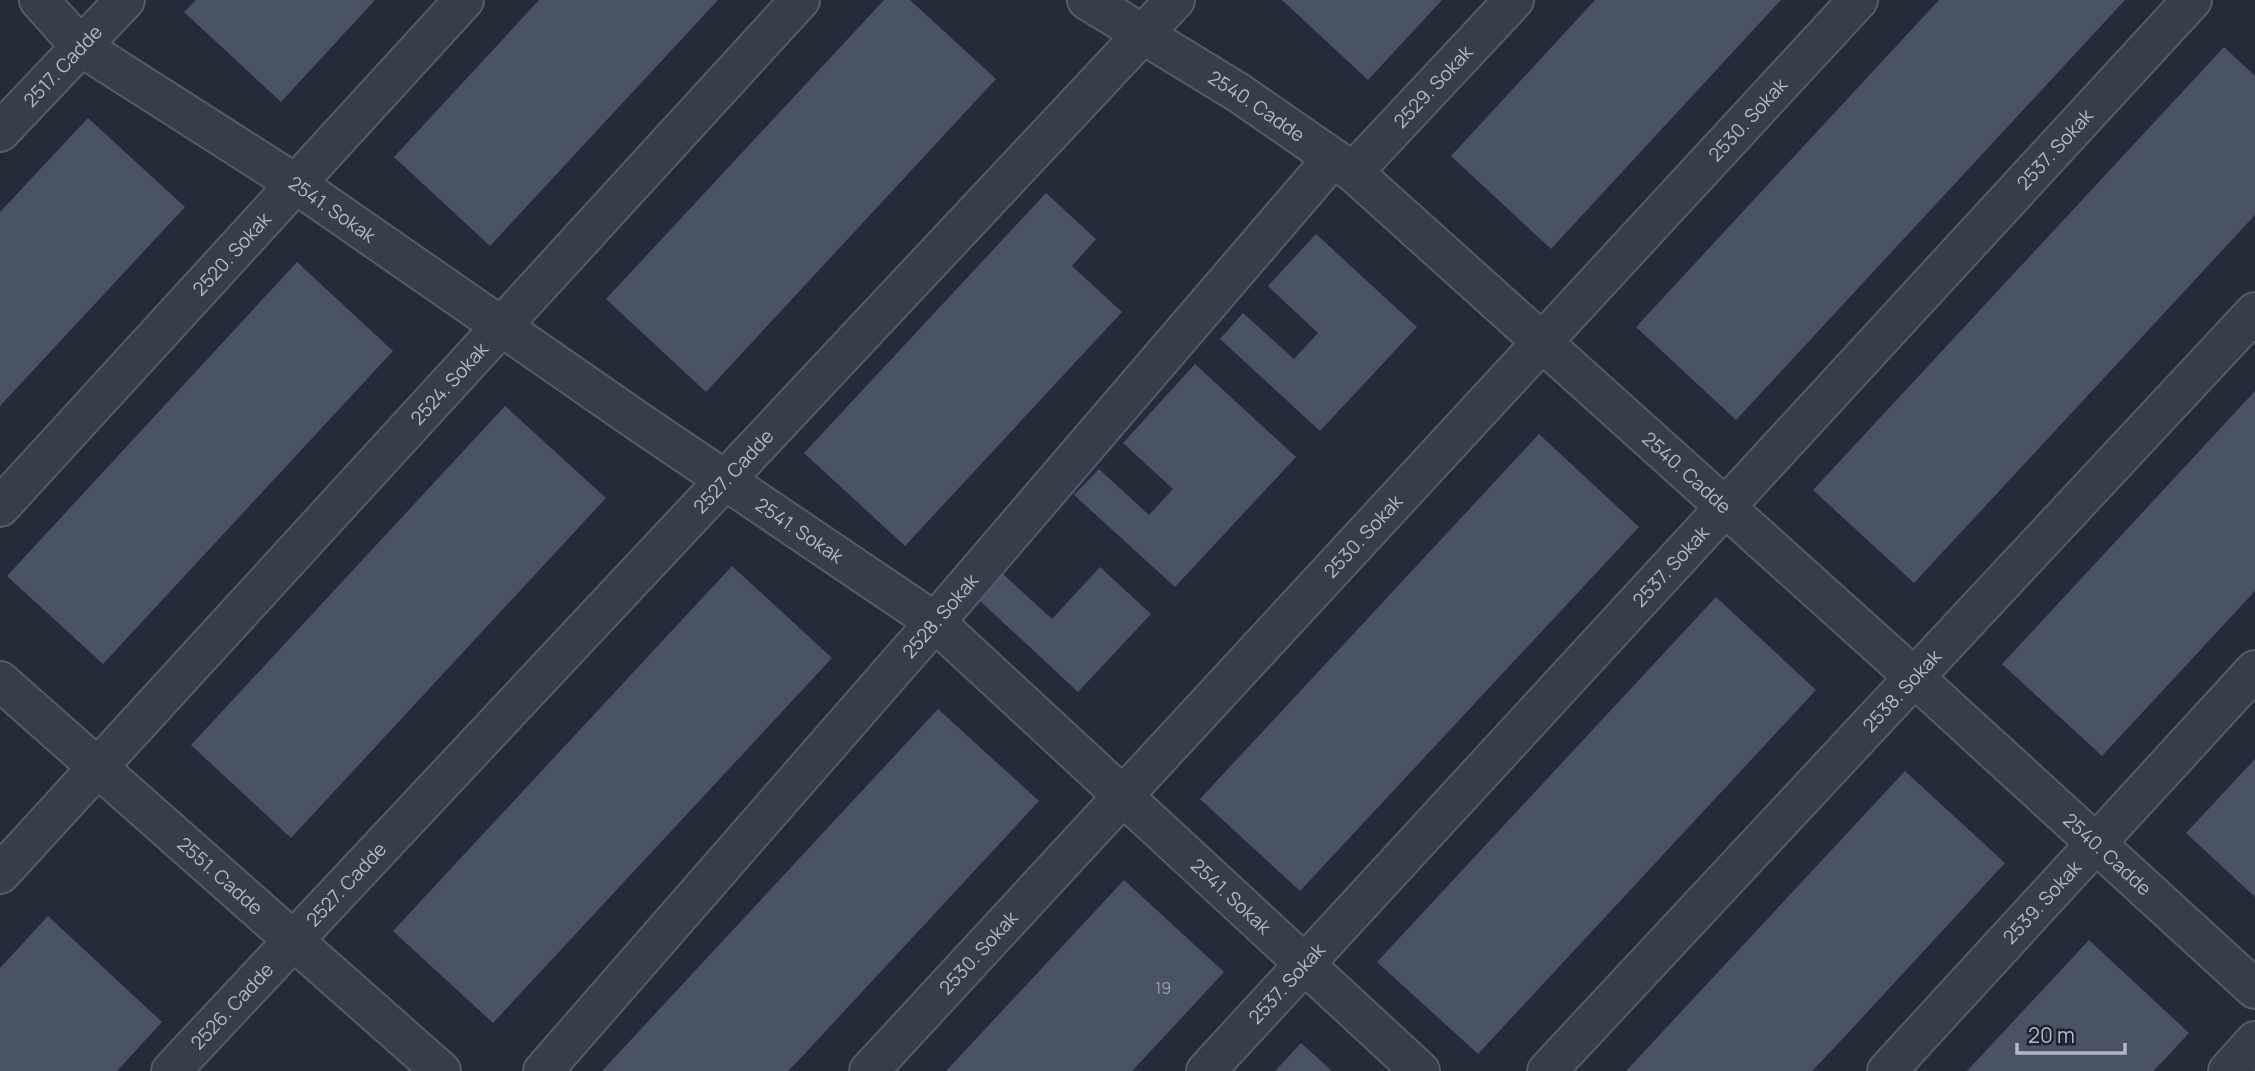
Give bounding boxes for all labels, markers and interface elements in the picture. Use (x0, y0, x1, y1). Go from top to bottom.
street label: 2517. Cadde (17, 19, 108, 113)
street label: 2529. Sokak (1388, 39, 1479, 134)
street label: 2540. Cadde (1203, 64, 1310, 148)
street label: 2530. Sokak (1702, 72, 1793, 167)
street label: 2537. Sokak (2011, 103, 2099, 195)
street label: 2541. Sokak (284, 170, 381, 249)
street label: 2520. Sokak (187, 206, 277, 301)
street label: 2524. Sokak (404, 336, 494, 430)
street label: 2527. Cadde (687, 423, 779, 519)
street label: 2540. Cadde (1637, 426, 1737, 519)
street label: 2530. Sokak (1318, 488, 1408, 584)
street label: 2541. Sokak (750, 491, 849, 570)
street label: 2537. Sokak (1627, 520, 1715, 613)
street label: 2528. Sokak (896, 568, 984, 664)
street label: 2538. Sokak (1857, 643, 1947, 738)
street label: 2540. Cadde (2058, 807, 2157, 901)
street label: 2551. Cadde (172, 831, 269, 921)
street label: 2527. Cadde (300, 836, 392, 932)
street label: 2541. Sokak (1185, 852, 1277, 940)
street label: 2539. Sokak (1997, 854, 2087, 950)
street label: 2530. Sokak (933, 905, 1024, 1000)
street label: 2537. Sokak (1243, 937, 1331, 1030)
street label: 2526. Cadde (185, 957, 279, 1055)
house number: 19 (1155, 977, 1171, 999)
scale bar (2017, 1012, 2126, 1056)
text: 20 m (2028, 1021, 2075, 1049)

